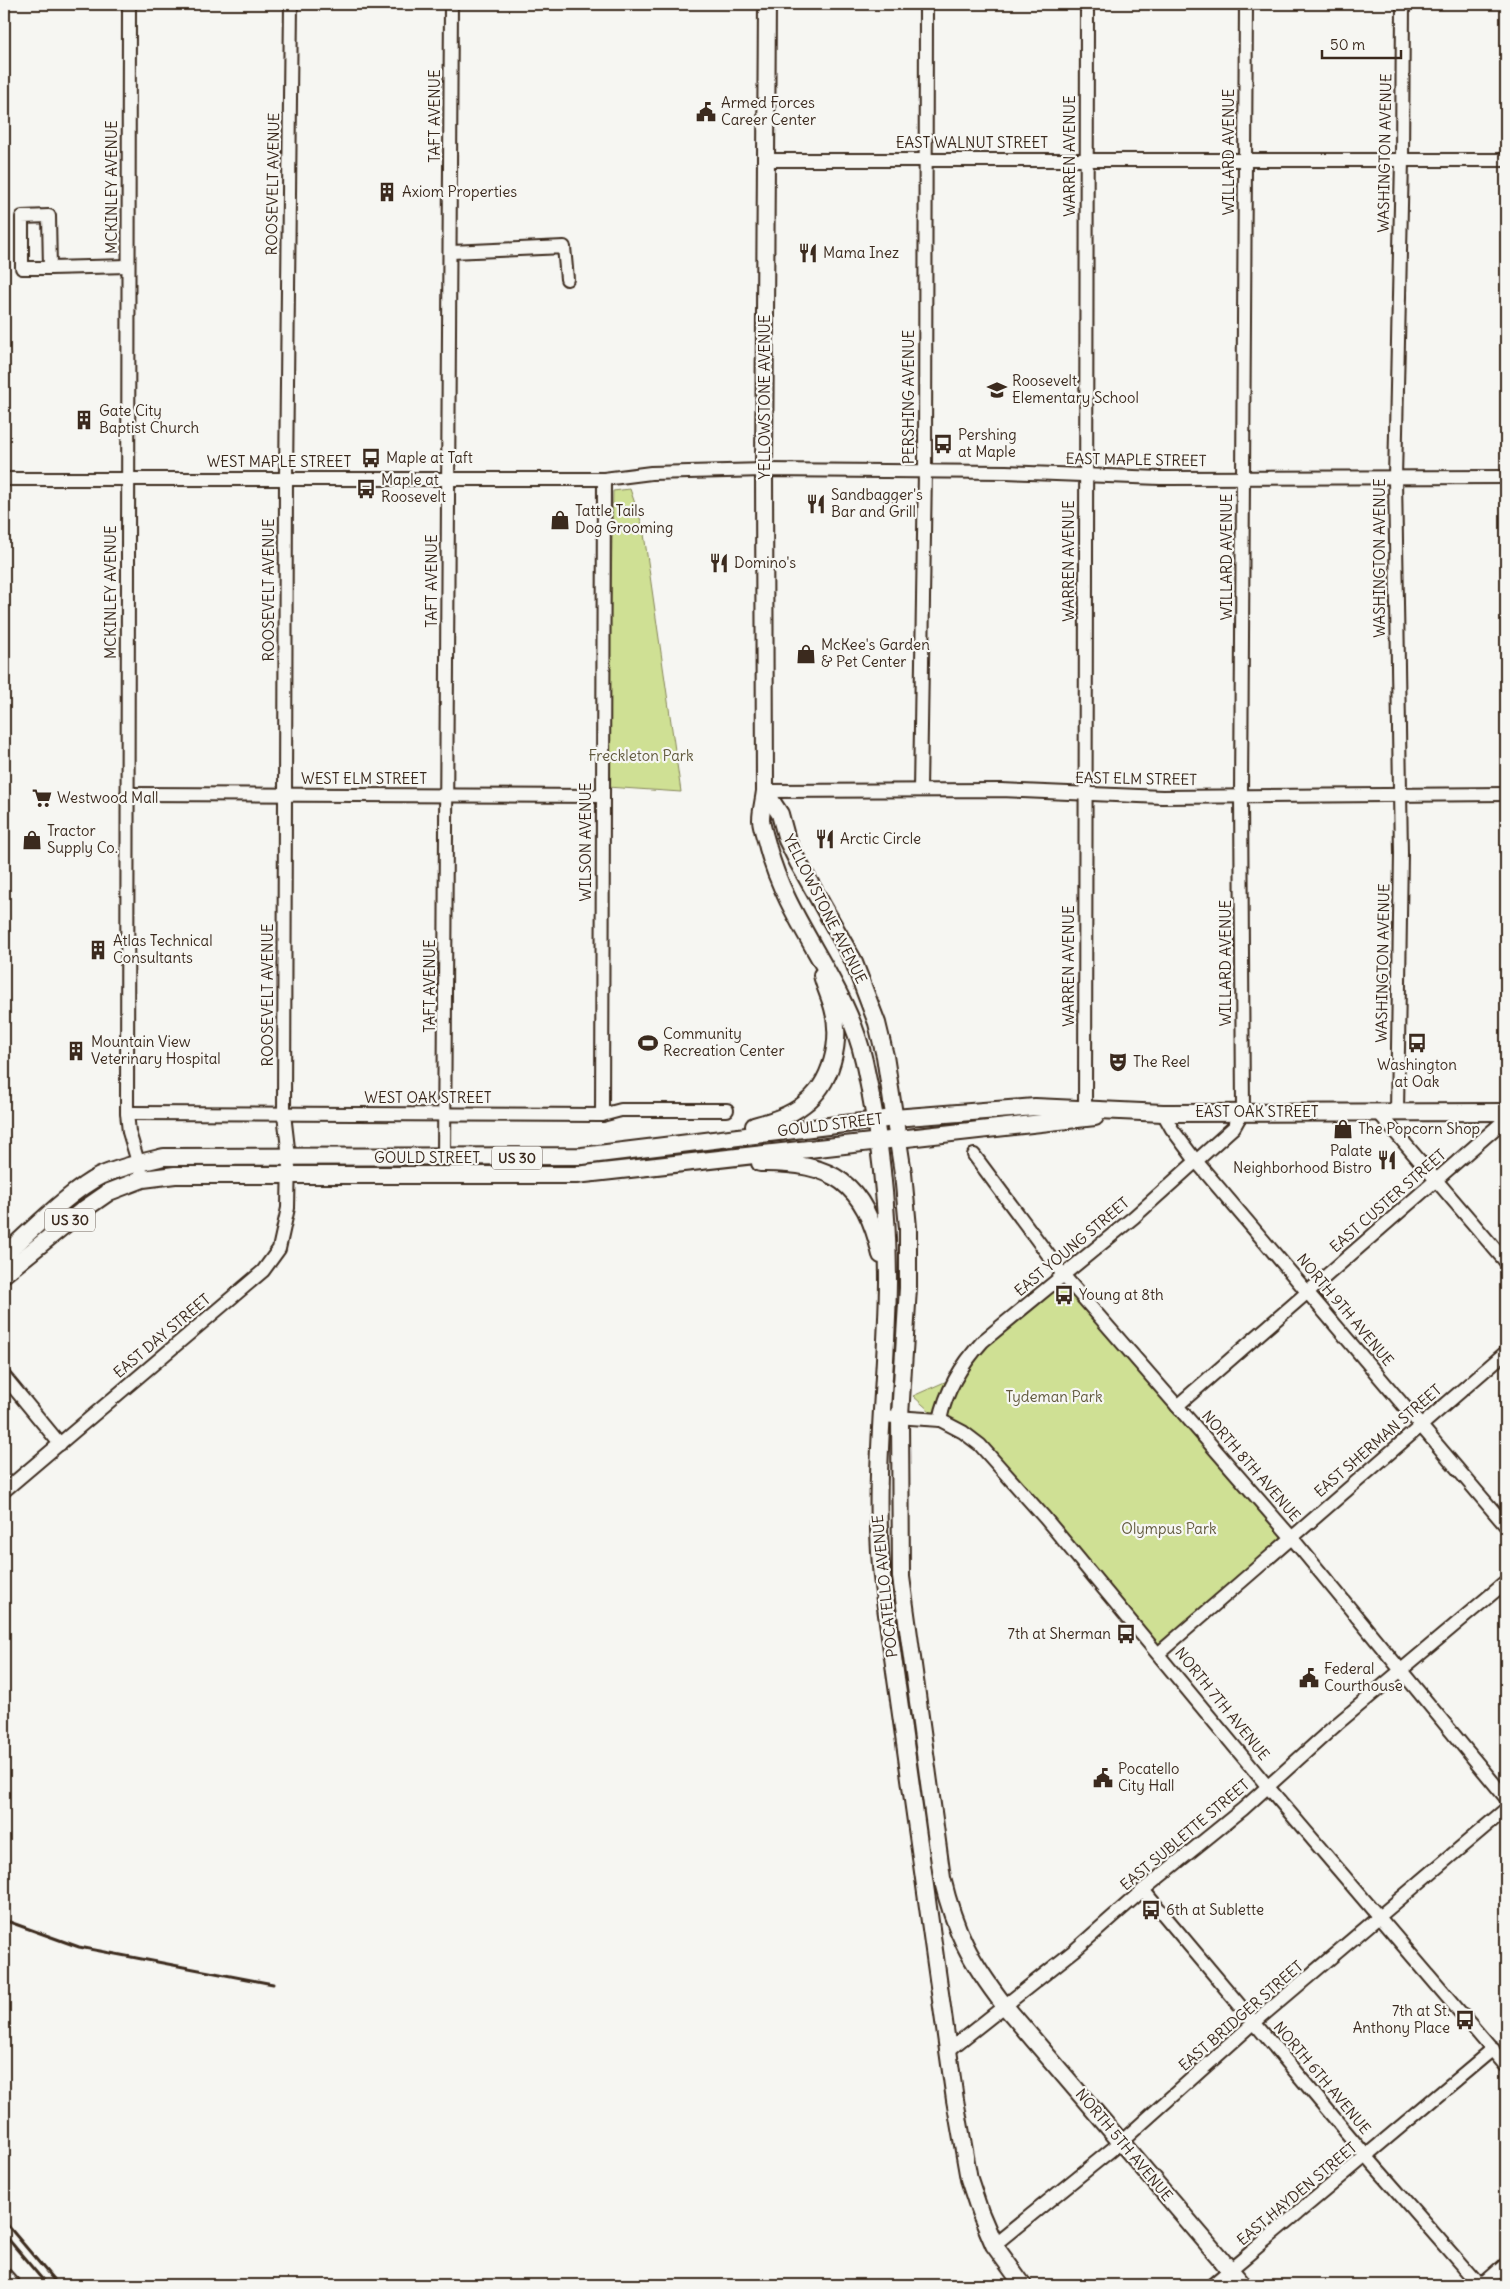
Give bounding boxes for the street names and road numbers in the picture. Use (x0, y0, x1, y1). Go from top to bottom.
street label: TAFT AVENUE (425, 69, 444, 163)
street label: WASHINGTON AVENUE (1374, 73, 1395, 233)
street label: WILLARD AVENUE (1219, 88, 1238, 215)
street label: WARREN AVENUE (1060, 95, 1079, 217)
street label: ROOSEVELT AVENUE (262, 112, 283, 256)
street label: MCKINLEY AVENUE (102, 120, 121, 254)
street label: EAST WALNUT STREET (896, 133, 1048, 152)
street label: YELLOWSTONE AVENUE (755, 314, 774, 479)
street label: PERSHING AVENUE (899, 330, 918, 464)
street label: EAST MAPLE STREET (1066, 449, 1207, 470)
street label: WEST MAPLE STREET (207, 452, 351, 471)
street label: WASHINGTON AVENUE (1370, 478, 1389, 638)
street label: WILLARD AVENUE (1217, 493, 1236, 620)
street label: WARREN AVENUE (1059, 500, 1078, 622)
street label: ROOSEVELT AVENUE (259, 518, 278, 661)
street label: MCKINLEY AVENUE (101, 525, 120, 659)
street label: TAFT AVENUE (422, 534, 441, 628)
street label: EAST ELM STREET (1075, 768, 1197, 789)
street label: WEST ELM STREET (301, 769, 427, 788)
street label: WILSON AVENUE (576, 782, 595, 902)
street label: YELLOWSTONE AVENUE (780, 831, 871, 987)
street label: WASHINGTON AVENUE (1372, 883, 1393, 1043)
street label: WILLARD AVENUE (1216, 899, 1235, 1026)
street label: WARREN AVENUE (1059, 905, 1078, 1027)
street label: ROOSEVELT AVENUE (258, 923, 277, 1066)
street label: TAFT AVENUE (420, 939, 439, 1033)
street label: WEST OAK STREET (364, 1088, 492, 1107)
street label: EAST OAK STREET (1195, 1102, 1319, 1121)
street label: GOULD STREET (776, 1109, 884, 1140)
street label: EAST CUSTER STREET (1326, 1145, 1450, 1256)
road number: US 30 (492, 1146, 542, 1170)
street label: GOULD STREET (374, 1148, 480, 1167)
street label: EAST YOUNG STREET (1010, 1193, 1133, 1300)
road number: US 30 (45, 1208, 95, 1232)
street label: NORTH 9TH AVENUE (1293, 1250, 1398, 1370)
street label: EAST DAY STREET (109, 1289, 214, 1382)
street label: EAST SHERMAN STREET (1310, 1380, 1445, 1501)
street label: NORTH 8TH AVENUE (1198, 1406, 1305, 1525)
street label: POCATELLO AVENUE (868, 1513, 901, 1659)
street label: NORTH 7TH AVENUE (1171, 1643, 1274, 1764)
street label: EAST SUBLETTE STREET (1116, 1775, 1253, 1894)
street label: EAST BRIDGER STREET (1175, 1956, 1307, 2075)
street label: NORTH 6TH AVENUE (1270, 2018, 1375, 2138)
street label: NORTH 5TH AVENUE (1072, 2085, 1177, 2205)
street label: EAST HAYDEN STREET (1233, 2138, 1361, 2249)

